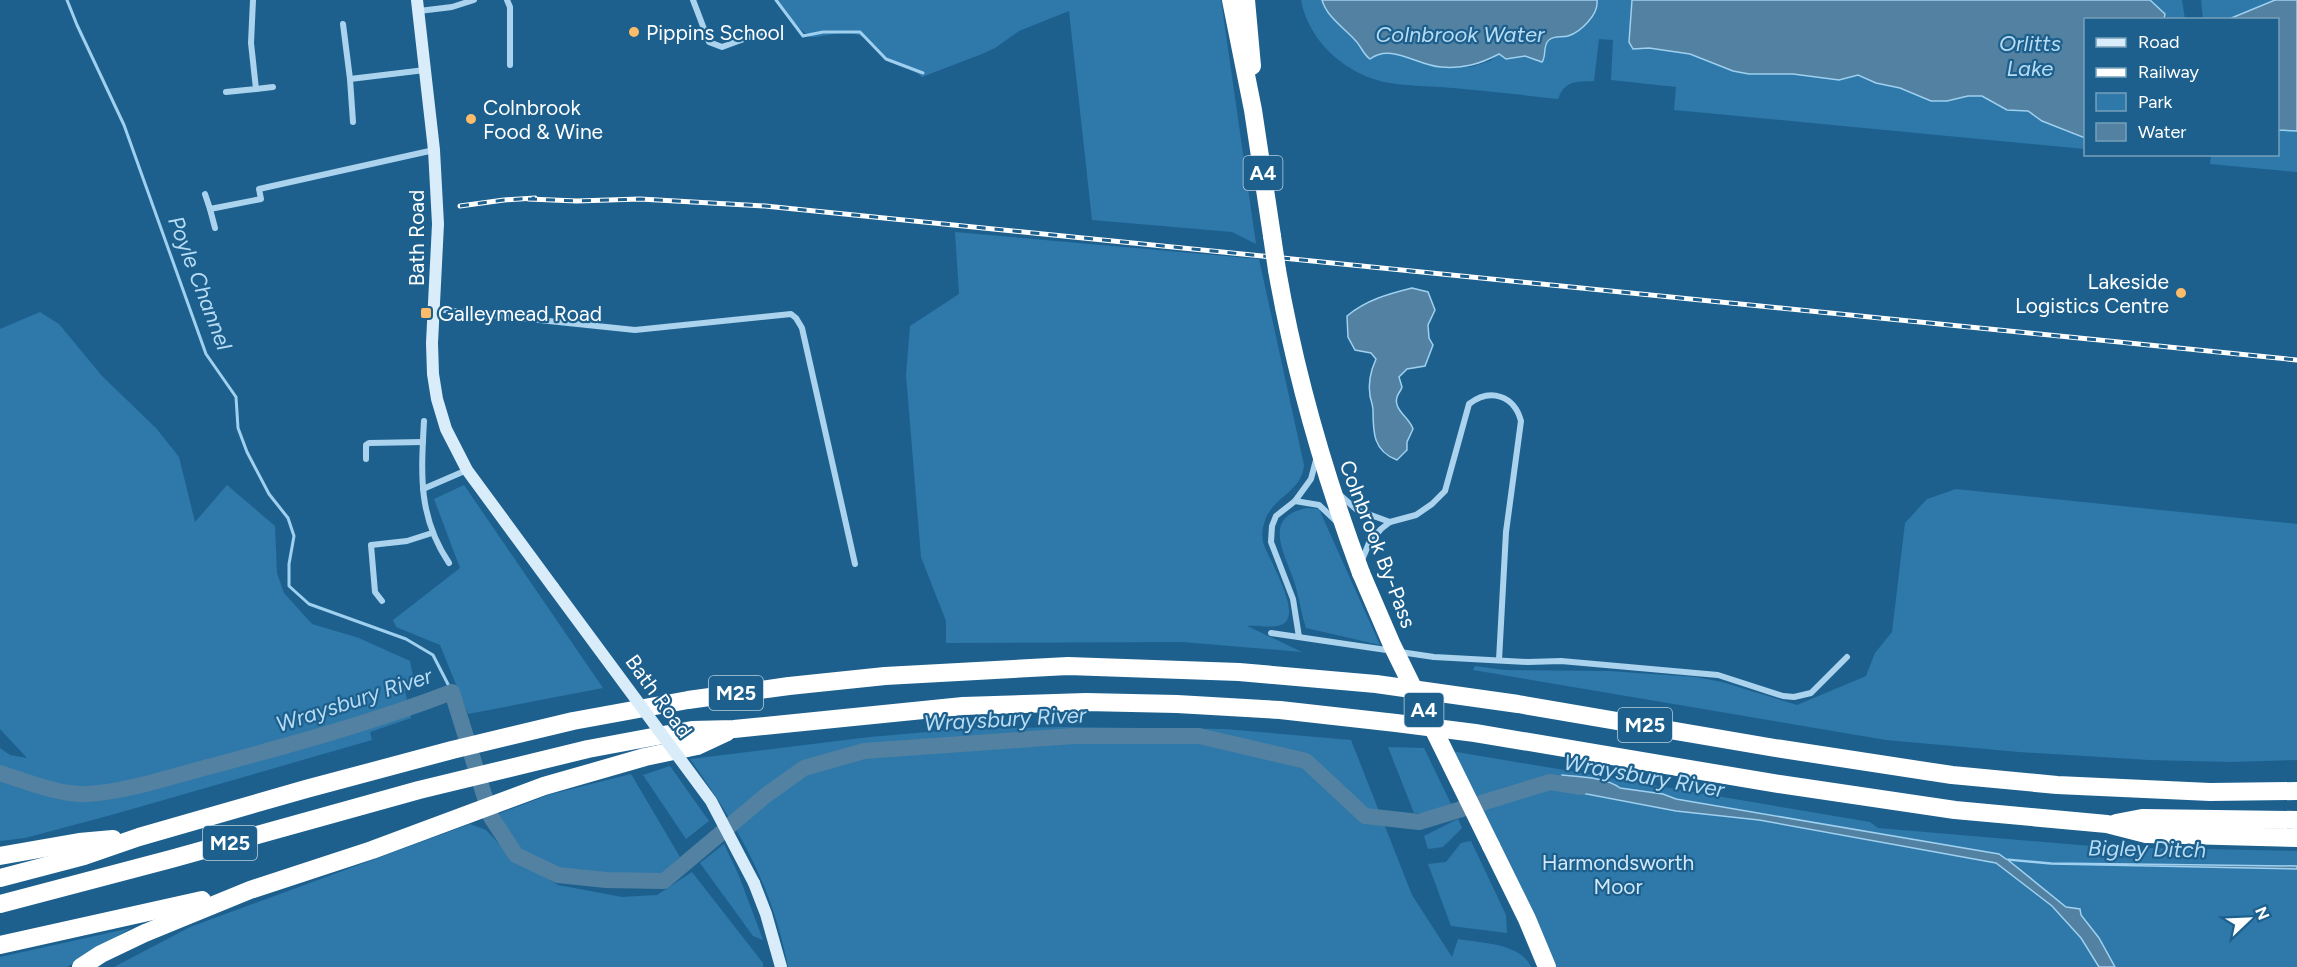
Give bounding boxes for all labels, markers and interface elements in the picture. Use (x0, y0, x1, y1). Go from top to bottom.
legend (2084, 18, 2279, 156)
place label: Pippins School (646, 20, 784, 45)
water label: Colnbrook Water (1375, 21, 1546, 48)
marker: Pippins School (627, 25, 641, 39)
water label: Orlitts Lake (1999, 30, 2061, 82)
text: Road (2138, 31, 2179, 53)
text: Railway (2138, 61, 2200, 83)
text: Park (2138, 91, 2173, 113)
place label: Colnbrook Food & Wine (483, 95, 603, 144)
marker: Colnbrook Food & Wine (464, 112, 478, 126)
text: Water (2138, 121, 2186, 143)
road number: A4 (1244, 156, 1282, 190)
street label: Bath Road (404, 190, 429, 286)
water label: Poyle Channel (162, 212, 238, 354)
place label: Lakeside Logistics Centre (2015, 269, 2169, 318)
marker: Lakeside Logistics Centre (2174, 286, 2188, 300)
place label: Galleymead Road (438, 301, 602, 326)
marker: Galleymead Road (419, 306, 433, 320)
street label: Colnbrook By-Pass (1334, 457, 1422, 631)
street label: Bath Road (620, 650, 698, 742)
water label: Wraysbury River (272, 662, 437, 738)
road number: M25 (709, 676, 763, 710)
road number: A4 (1404, 693, 1444, 727)
water label: Wraysbury River (923, 701, 1088, 737)
road number: M25 (1618, 708, 1672, 742)
water label: Wraysbury River (1562, 749, 1728, 804)
road number: M25 (203, 826, 257, 860)
water label: Bigley Ditch (2088, 834, 2206, 864)
park label: Harmondsworth Moor (1542, 850, 1694, 899)
north arrow (2219, 889, 2279, 949)
text: N (2251, 904, 2274, 923)

